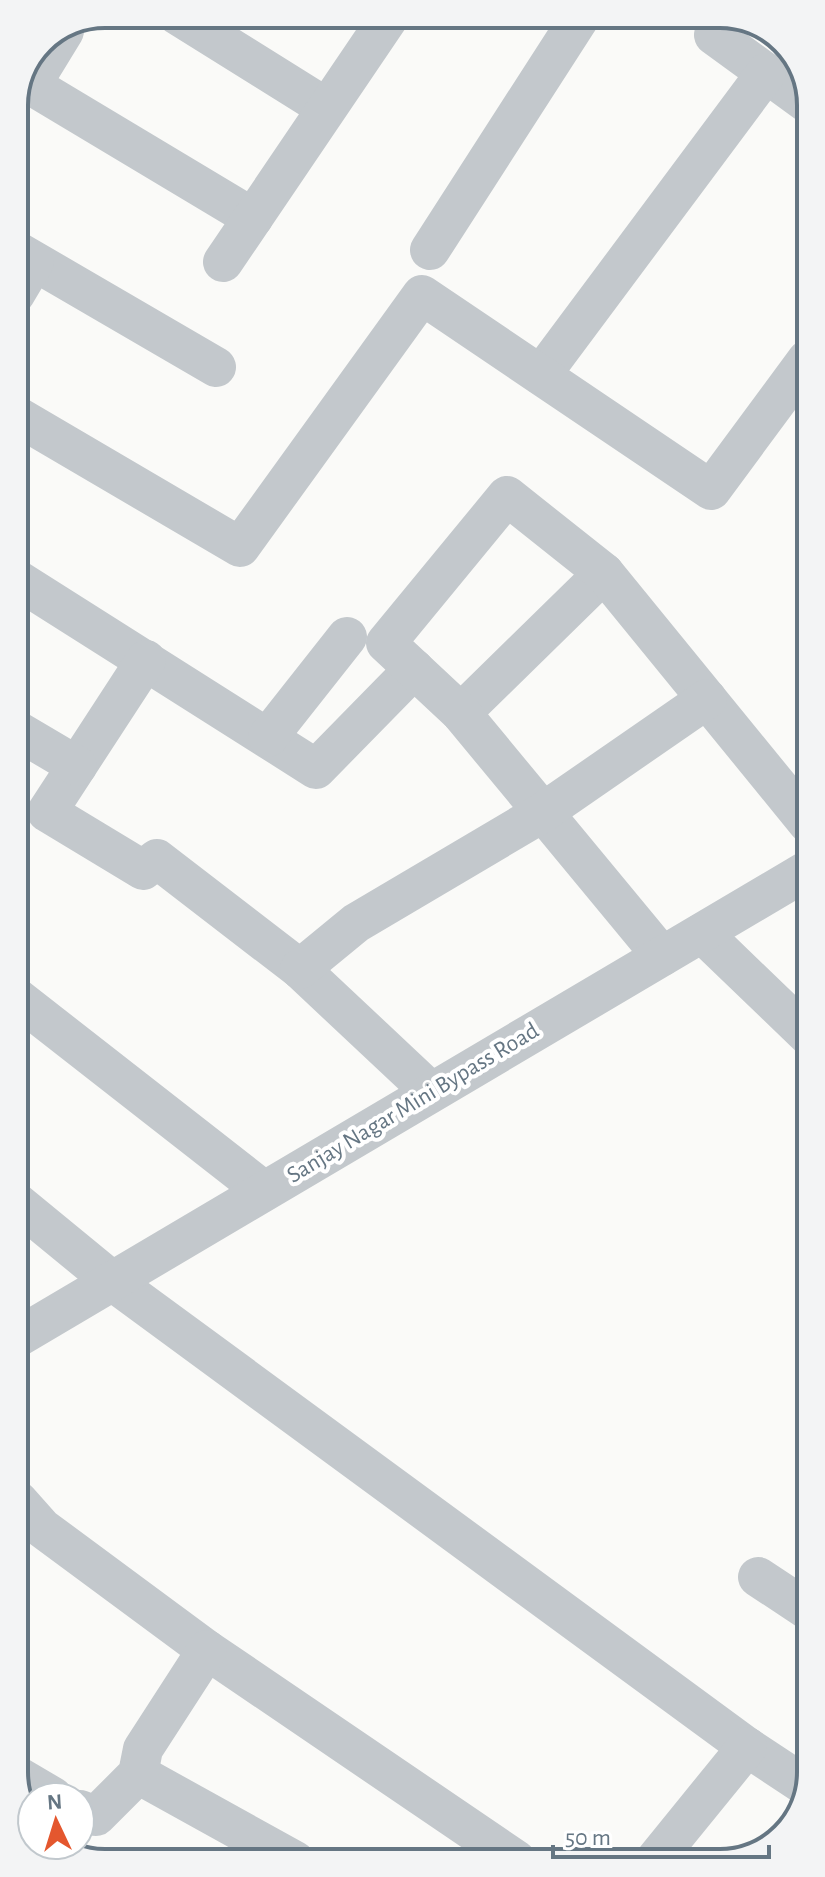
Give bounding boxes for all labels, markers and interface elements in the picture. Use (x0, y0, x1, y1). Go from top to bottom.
street label: Sanjay Nagar Mini Bypass Road (283, 1018, 543, 1188)
north arrow (16, 1781, 96, 1861)
text: N (46, 1791, 63, 1814)
scale bar (553, 1809, 769, 1859)
text: 50 m (565, 1826, 611, 1850)

